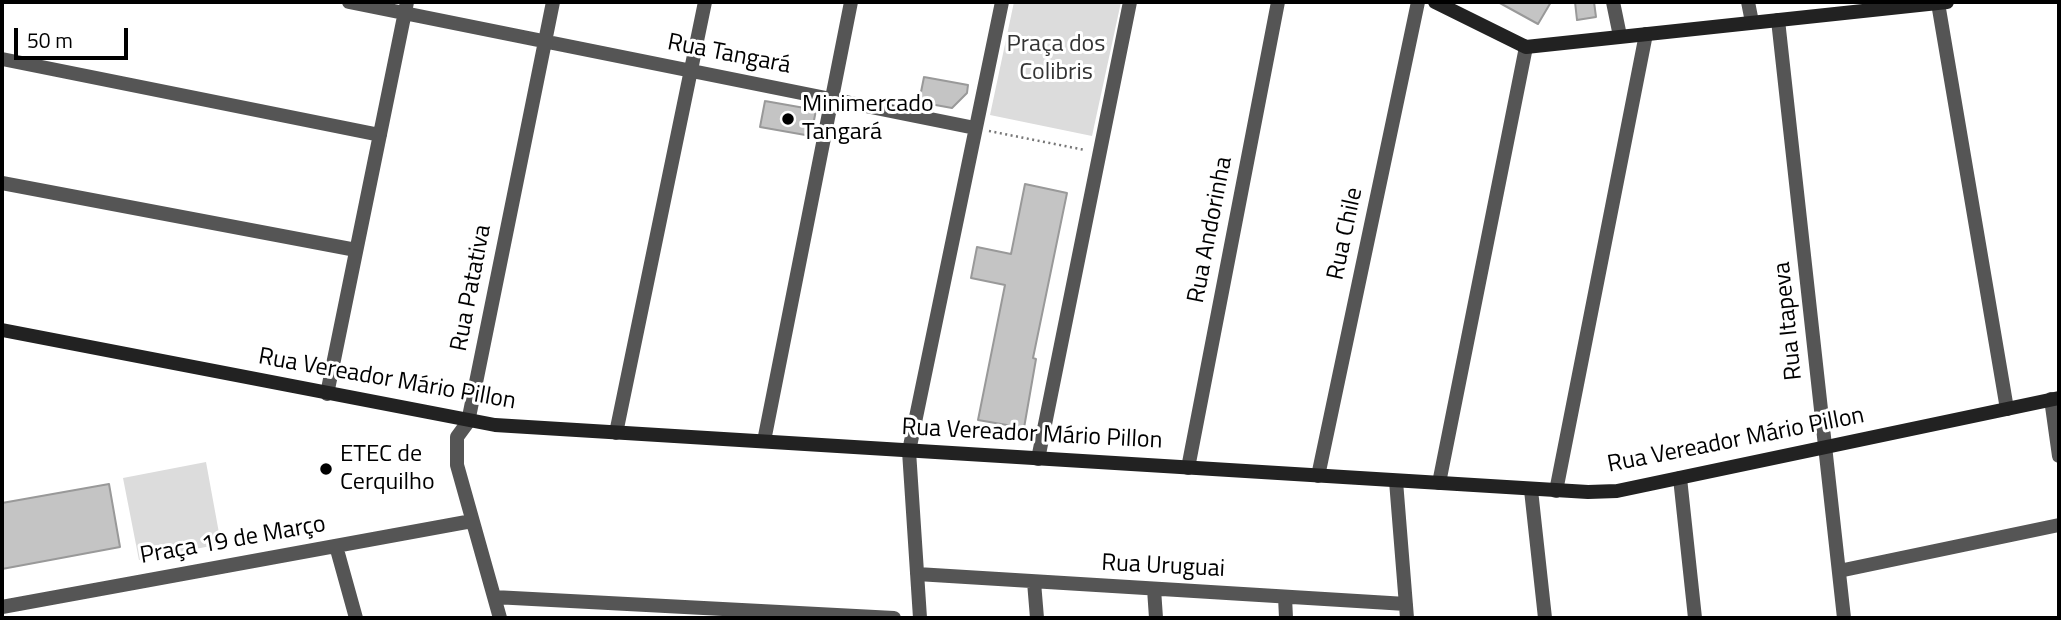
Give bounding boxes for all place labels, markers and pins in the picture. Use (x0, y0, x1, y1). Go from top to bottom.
place label: Minimercado Tangará (802, 91, 934, 147)
marker: Minimercado Tangará (780, 111, 796, 127)
place label: ETEC de Cerquilho (340, 441, 435, 497)
marker: ETEC de Cerquilho (318, 461, 334, 477)

